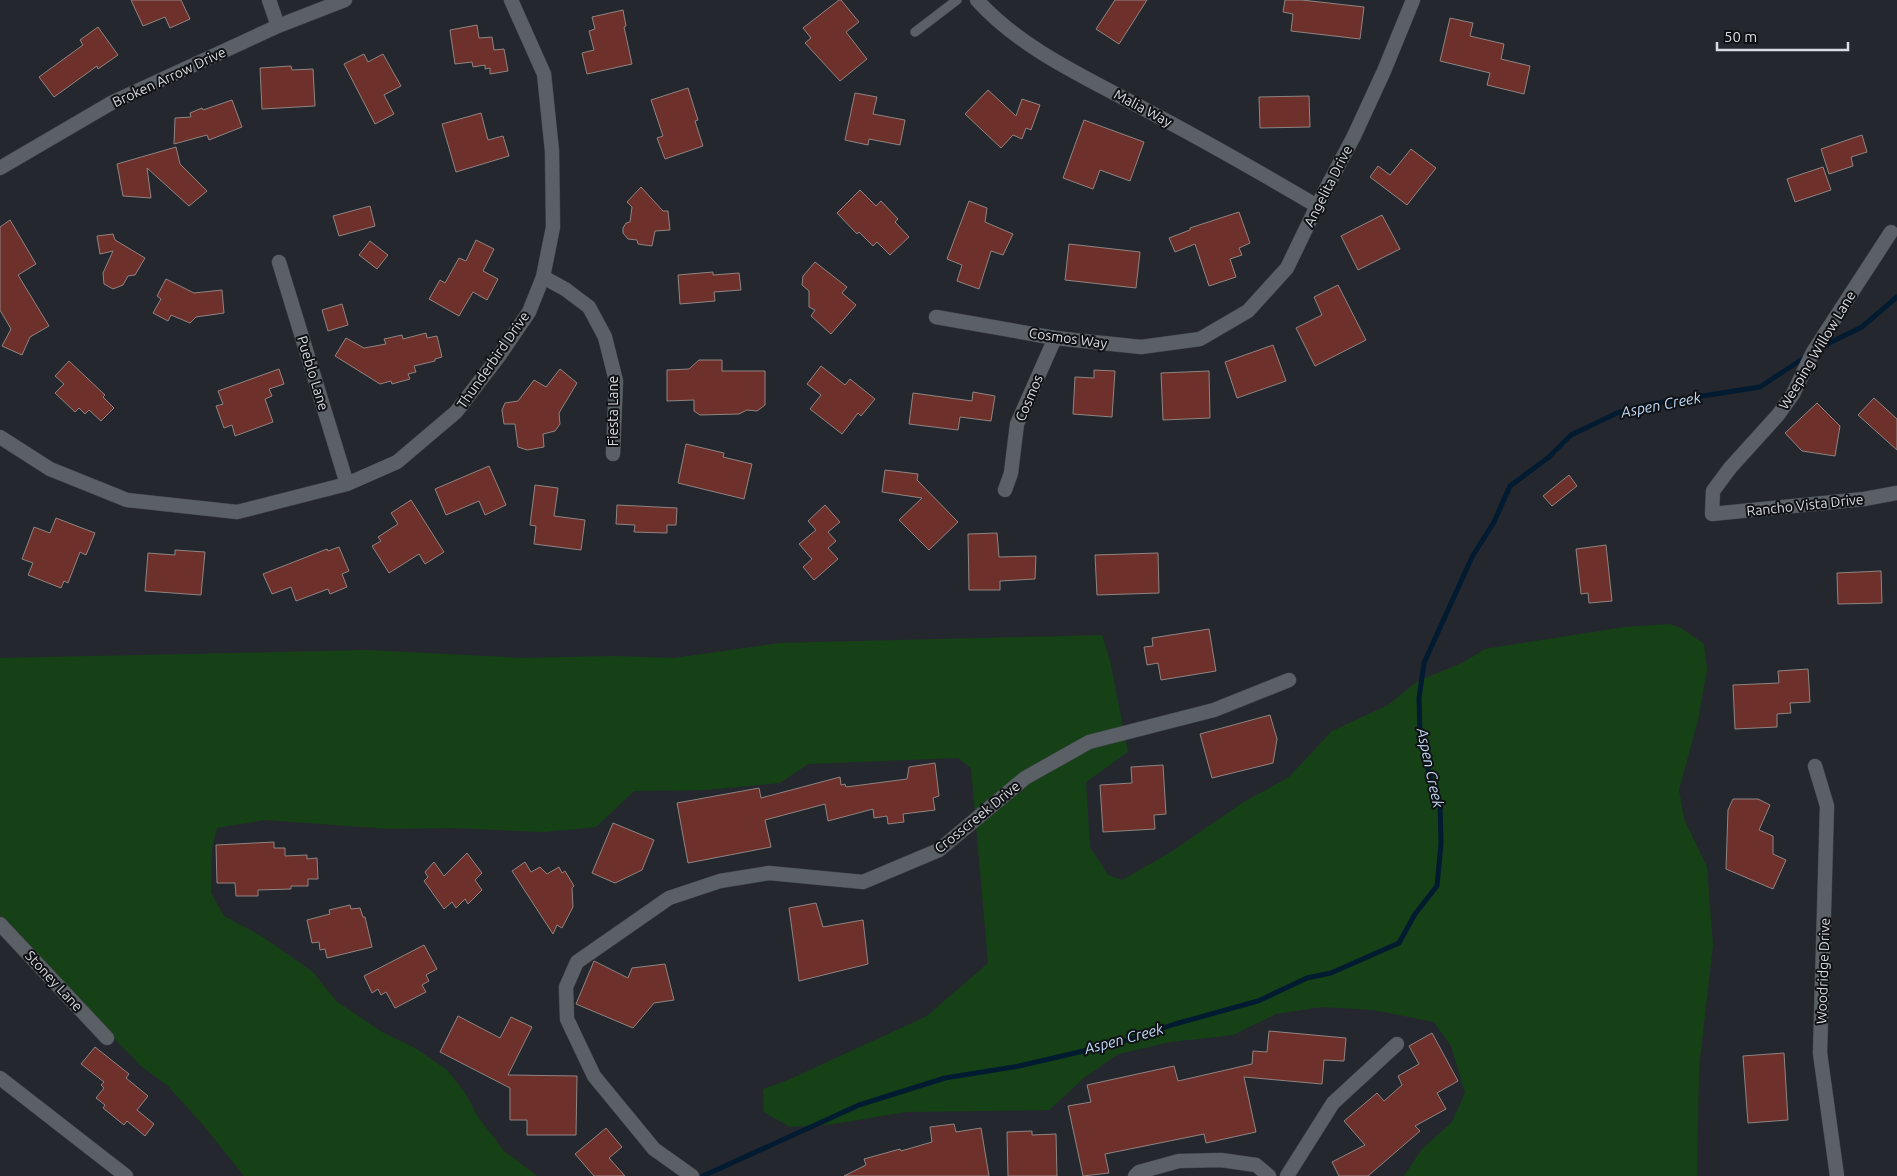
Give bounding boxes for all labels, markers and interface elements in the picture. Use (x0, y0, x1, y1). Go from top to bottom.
scale bar (1717, 20, 1848, 52)
text: 50 m (1724, 28, 1757, 45)
street label: Broken Arrow Drive (110, 44, 228, 110)
street label: Malia Way (1111, 86, 1175, 130)
street label: Angelita Drive (1301, 143, 1355, 229)
street label: Weeping Willow Lane (1775, 288, 1859, 412)
street label: Thunderbird Drive (454, 309, 532, 411)
street label: Cosmos Way (1028, 325, 1108, 351)
street label: Pueblo Lane (294, 334, 332, 412)
street label: Cosmos (1012, 372, 1046, 424)
street label: Fiesta Lane (605, 376, 621, 446)
water label: Aspen Creek (1618, 388, 1703, 421)
street label: Rancho Vista Drive (1746, 491, 1864, 519)
water label: Aspen Creek (1414, 725, 1447, 810)
street label: Crosscreek Drive (931, 778, 1023, 856)
street label: Woodridge Drive (1813, 918, 1833, 1024)
street label: Stoney Lane (22, 947, 86, 1015)
water label: Aspen Creek (1081, 1020, 1166, 1058)

